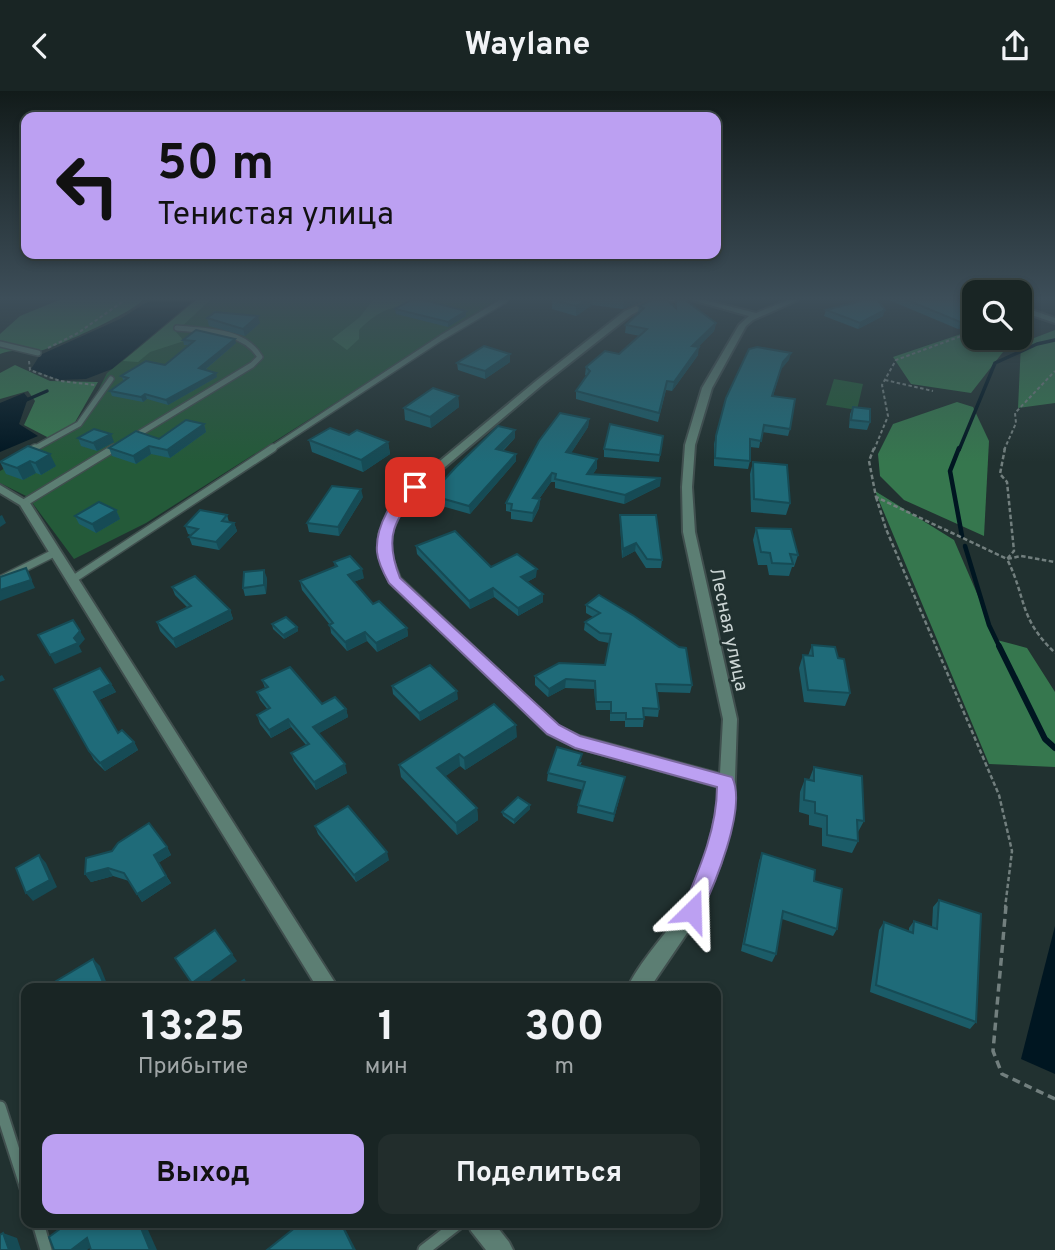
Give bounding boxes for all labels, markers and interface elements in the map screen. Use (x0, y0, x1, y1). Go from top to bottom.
text: Waylane (465, 26, 590, 66)
icon: back (21, 27, 59, 65)
icon: share (996, 27, 1034, 65)
text: 50 m (157, 135, 274, 197)
icon: left (42, 140, 133, 231)
text: Тенистая улица (157, 196, 394, 236)
map controls (962, 280, 1032, 350)
button: search (962, 280, 1032, 350)
pin (385, 457, 445, 517)
icon: arrive (396, 468, 434, 506)
street label: Лесная улица (703, 565, 753, 694)
position arrow (655, 874, 729, 948)
text: 13:25 (141, 1002, 245, 1055)
text: 1 (378, 1002, 395, 1055)
text: 300 (524, 1002, 604, 1055)
text: Прибытие (138, 1053, 248, 1082)
text: мин (365, 1053, 408, 1082)
text: m (555, 1053, 574, 1082)
button: Выход (42, 1134, 364, 1214)
button: Поделиться (378, 1134, 700, 1214)

